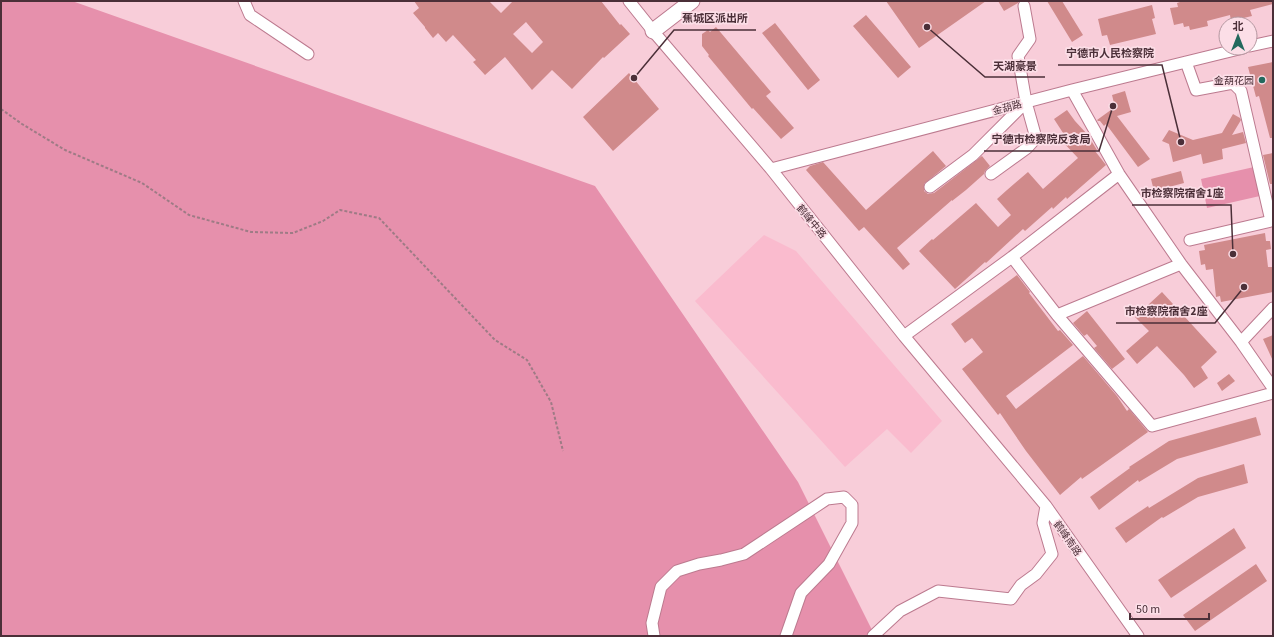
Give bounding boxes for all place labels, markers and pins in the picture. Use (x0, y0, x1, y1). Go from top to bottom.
callout: 蕉城区派出所 (674, 7, 756, 30)
callout: 宁德市人民检察院 (1058, 42, 1162, 65)
callout: 天湖豪景 (985, 54, 1045, 77)
place label: 金葫花园 (1214, 74, 1254, 88)
marker: 金葫花园 (1257, 75, 1267, 85)
callout: 宁德市检察院反贪局 (984, 128, 1099, 151)
callout: 市检察院宿舍1座 (1132, 182, 1231, 205)
callout: 市检察院宿舍2座 (1116, 300, 1215, 323)

